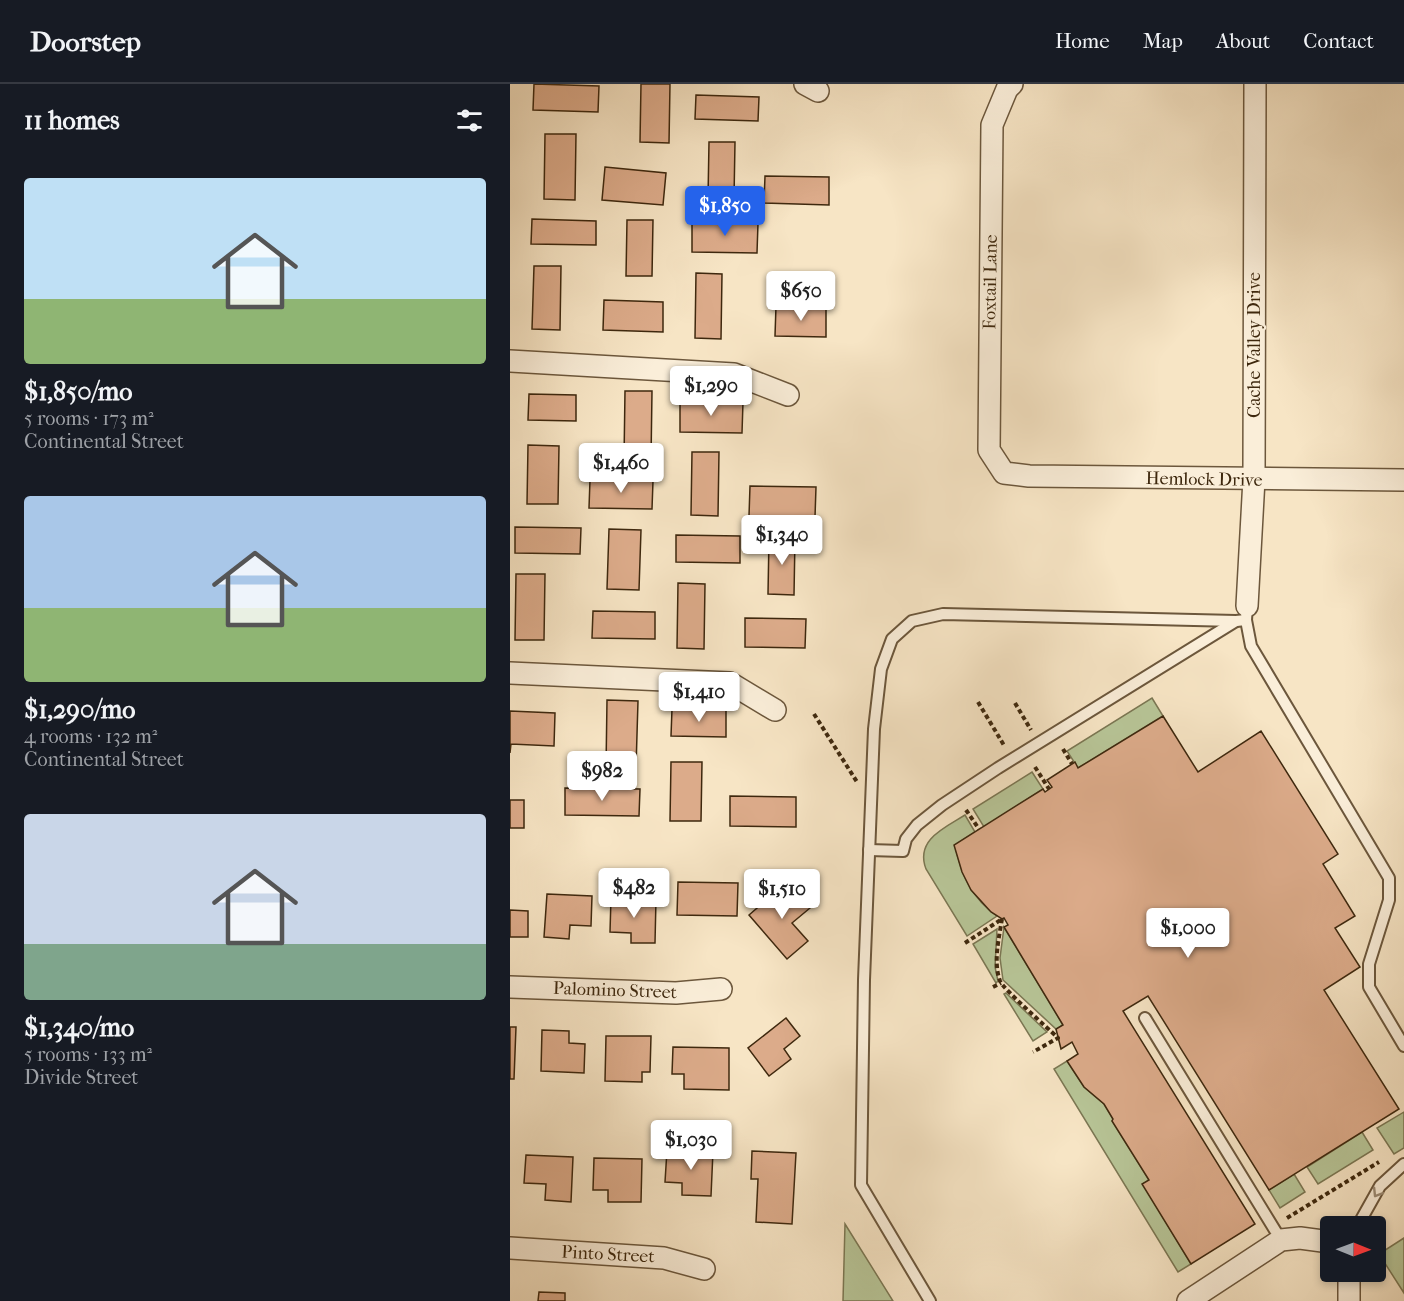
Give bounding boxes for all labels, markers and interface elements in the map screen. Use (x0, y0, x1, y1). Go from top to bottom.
text: Doorstep (30, 25, 141, 58)
text: Home (1055, 29, 1110, 53)
text: Map (1143, 29, 1183, 53)
text: About (1216, 29, 1270, 53)
text: Contact (1303, 29, 1374, 53)
icon: filters (453, 104, 486, 137)
text: 11 homes (24, 105, 120, 136)
pin: $1,850 (676, 186, 774, 237)
text: $1,850 (699, 194, 751, 217)
icon: home (201, 217, 309, 325)
street label: Foxtail Lane (979, 234, 1002, 330)
pin: $650 (765, 271, 837, 322)
street label: Cache Valley Drive (1244, 272, 1265, 418)
text: $650 (780, 279, 822, 302)
pin: $1,290 (662, 366, 760, 417)
text: $1,290 (684, 374, 738, 397)
text: $1,850/mo (24, 376, 133, 407)
text: 5 rooms · 173 m² (24, 407, 154, 430)
text: Continental Street (24, 430, 184, 453)
pin: $1,460 (572, 443, 670, 494)
text: $1,460 (593, 451, 649, 474)
street label: Hemlock Drive (1145, 468, 1263, 491)
pin: $1,340 (733, 515, 831, 566)
text: $1,340 (755, 523, 809, 546)
icon: home (201, 535, 309, 643)
pin: $1,410 (650, 672, 748, 723)
text: $1,410 (673, 680, 725, 703)
text: $1,290/mo (24, 694, 135, 725)
text: 4 rooms · 132 m² (24, 725, 157, 748)
text: Continental Street (24, 748, 184, 771)
pin: $982 (566, 751, 638, 802)
text: $982 (581, 759, 623, 782)
icon: home (201, 853, 309, 961)
pin: $482 (598, 868, 670, 919)
pin: $1,510 (733, 869, 831, 920)
text: $482 (612, 876, 656, 899)
text: $1,510 (758, 877, 806, 900)
pin: $1,000 (1139, 908, 1237, 959)
text: $1,000 (1160, 916, 1216, 939)
street label: Palomino Street (553, 978, 678, 1003)
text: $1,340/mo (24, 1012, 134, 1043)
text: 5 rooms · 133 m² (24, 1043, 152, 1066)
text: Divide Street (24, 1066, 139, 1089)
pin: $1,030 (642, 1120, 740, 1171)
text: $1,030 (665, 1128, 717, 1151)
one-way arrow (1373, 1186, 1384, 1197)
north arrow (1320, 1216, 1386, 1282)
map controls (1320, 1216, 1386, 1282)
street label: Pinto Street (561, 1242, 656, 1267)

